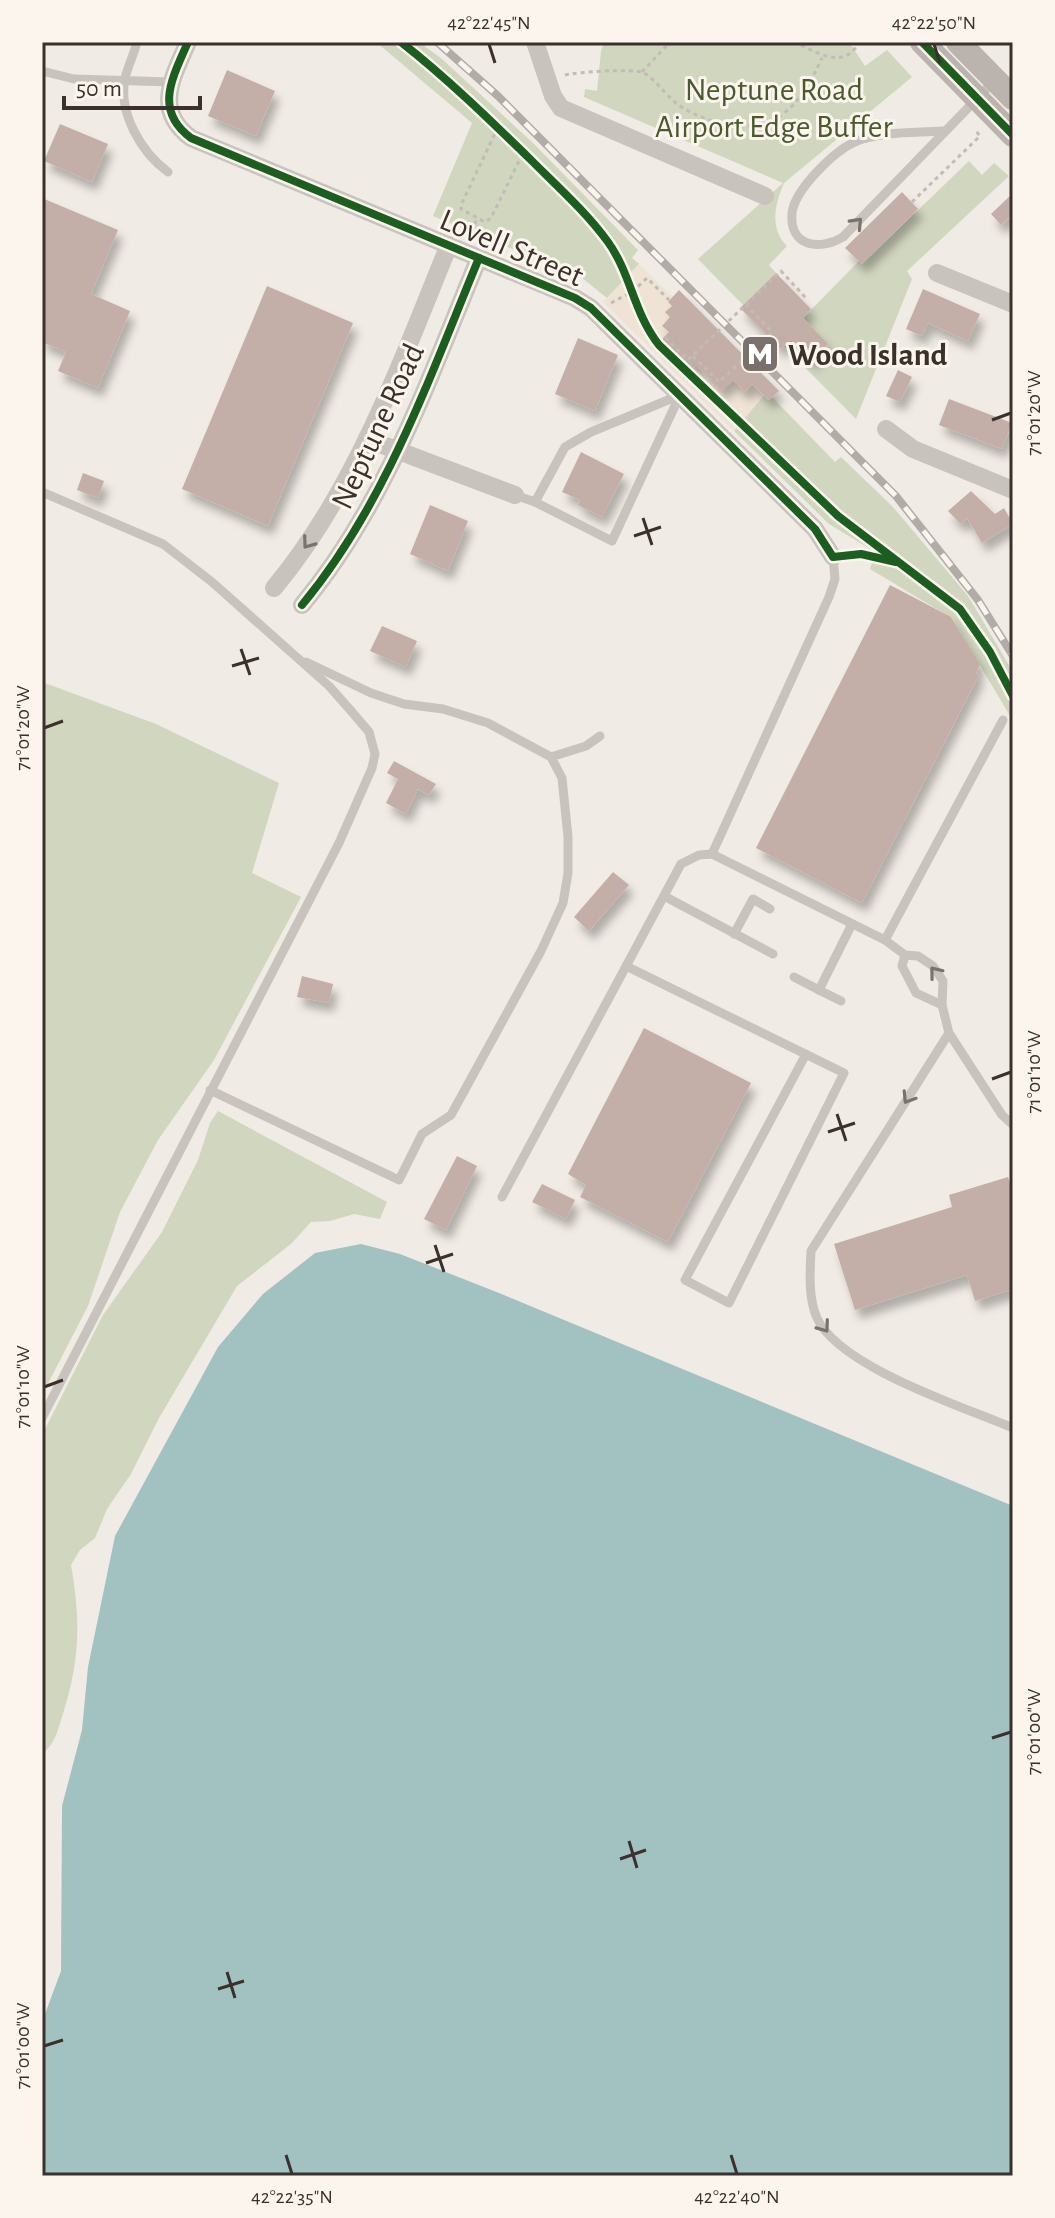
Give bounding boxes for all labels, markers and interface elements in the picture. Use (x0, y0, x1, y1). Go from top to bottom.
text: 42°22'45"N (447, 13, 531, 33)
text: 42°22'50"N (892, 13, 976, 33)
scale bar (64, 60, 200, 110)
park label: Neptune Road Airport Edge Buffer (655, 74, 894, 143)
text: 50 m (76, 77, 122, 101)
street label: Lovell Street (435, 203, 588, 292)
one-way arrow (847, 218, 862, 232)
metro station icon: Wood Island (739, 333, 781, 375)
street label: Neptune Road (326, 339, 430, 514)
place label: Wood Island (788, 339, 948, 371)
text: 71°01'20"W (1024, 370, 1044, 456)
one-way arrow (303, 534, 318, 549)
text: 71°01'20"W (13, 685, 33, 771)
one-way arrow (930, 966, 944, 981)
text: 71°01'10"W (1024, 1030, 1044, 1114)
one-way arrow (902, 1090, 917, 1104)
one-way arrow (814, 1318, 829, 1333)
text: 71°01'10"W (13, 1345, 33, 1429)
text: 71°01'00"W (1024, 1689, 1044, 1775)
text: 71°01'00"W (13, 2003, 33, 2089)
text: 42°22'35"N (251, 2187, 333, 2207)
text: 42°22'40"N (694, 2187, 780, 2207)

